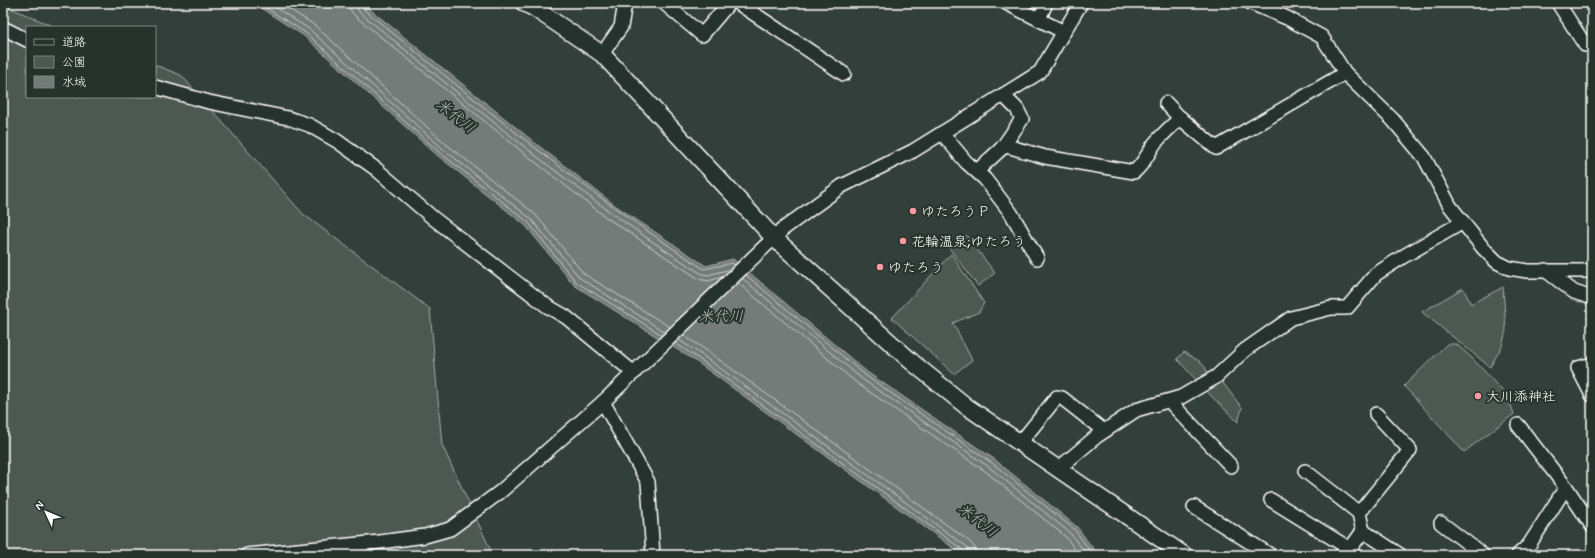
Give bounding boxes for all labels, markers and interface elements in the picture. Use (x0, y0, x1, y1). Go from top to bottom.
legend (26, 26, 156, 98)
text: 道路 (62, 35, 86, 51)
text: 公園 (62, 55, 86, 71)
text: 水域 (62, 75, 86, 91)
water label: 米代川 (431, 95, 479, 139)
place label: ゆたろうＰ (921, 203, 991, 221)
marker: ゆたろうＰ (908, 206, 918, 216)
place label: 花輪温泉;ゆたろう (911, 233, 1026, 251)
marker: 花輪温泉;ゆたろう (898, 236, 908, 246)
place label: ゆたろう (888, 259, 944, 277)
marker: ゆたろう (875, 262, 885, 272)
water label: 米代川 (698, 307, 744, 327)
place label: 大川添神社 (1486, 388, 1556, 406)
marker: 大川添神社 (1473, 391, 1483, 401)
north arrow (26, 492, 66, 532)
text: N (32, 498, 47, 513)
water label: 米代川 (953, 499, 1001, 543)

